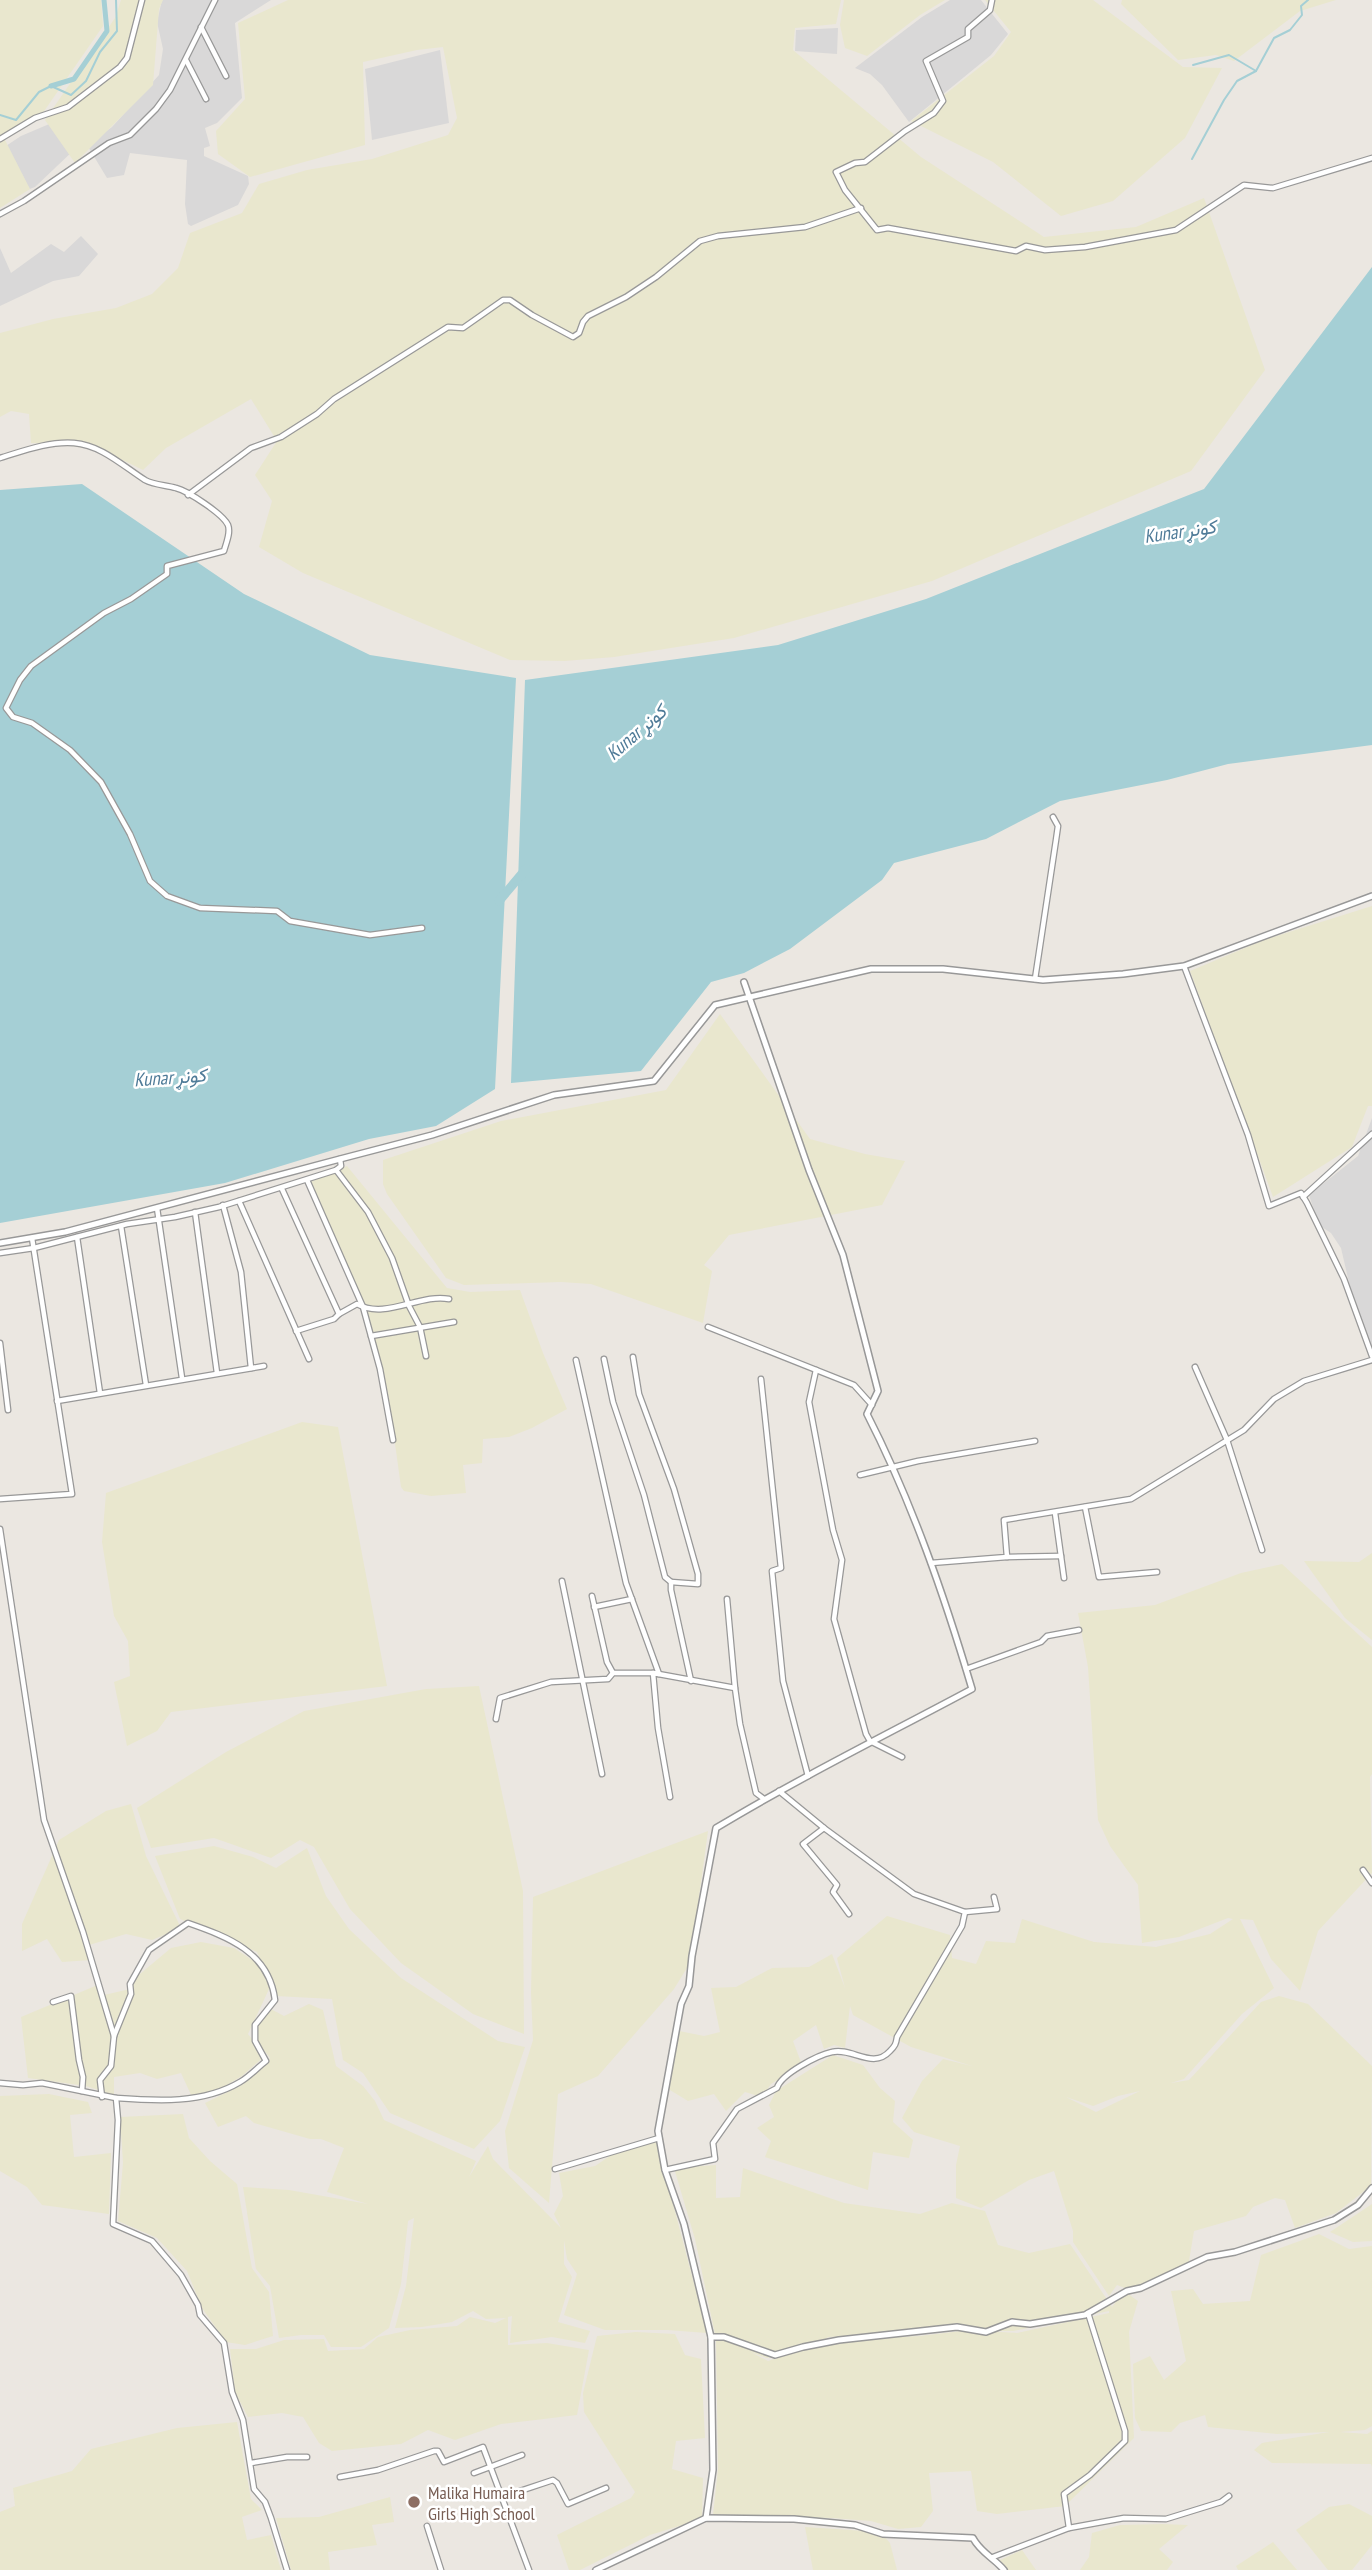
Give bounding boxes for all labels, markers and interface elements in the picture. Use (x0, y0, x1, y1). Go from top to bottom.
water label: Kunar کونړ (1143, 514, 1221, 550)
water label: Kunar کونړ (601, 697, 675, 766)
water label: Kunar کونړ (133, 1062, 210, 1093)
place label: Malika Humaira Girls High School (428, 2481, 535, 2525)
marker: Malika Humaira Girls High School (406, 2494, 422, 2510)

